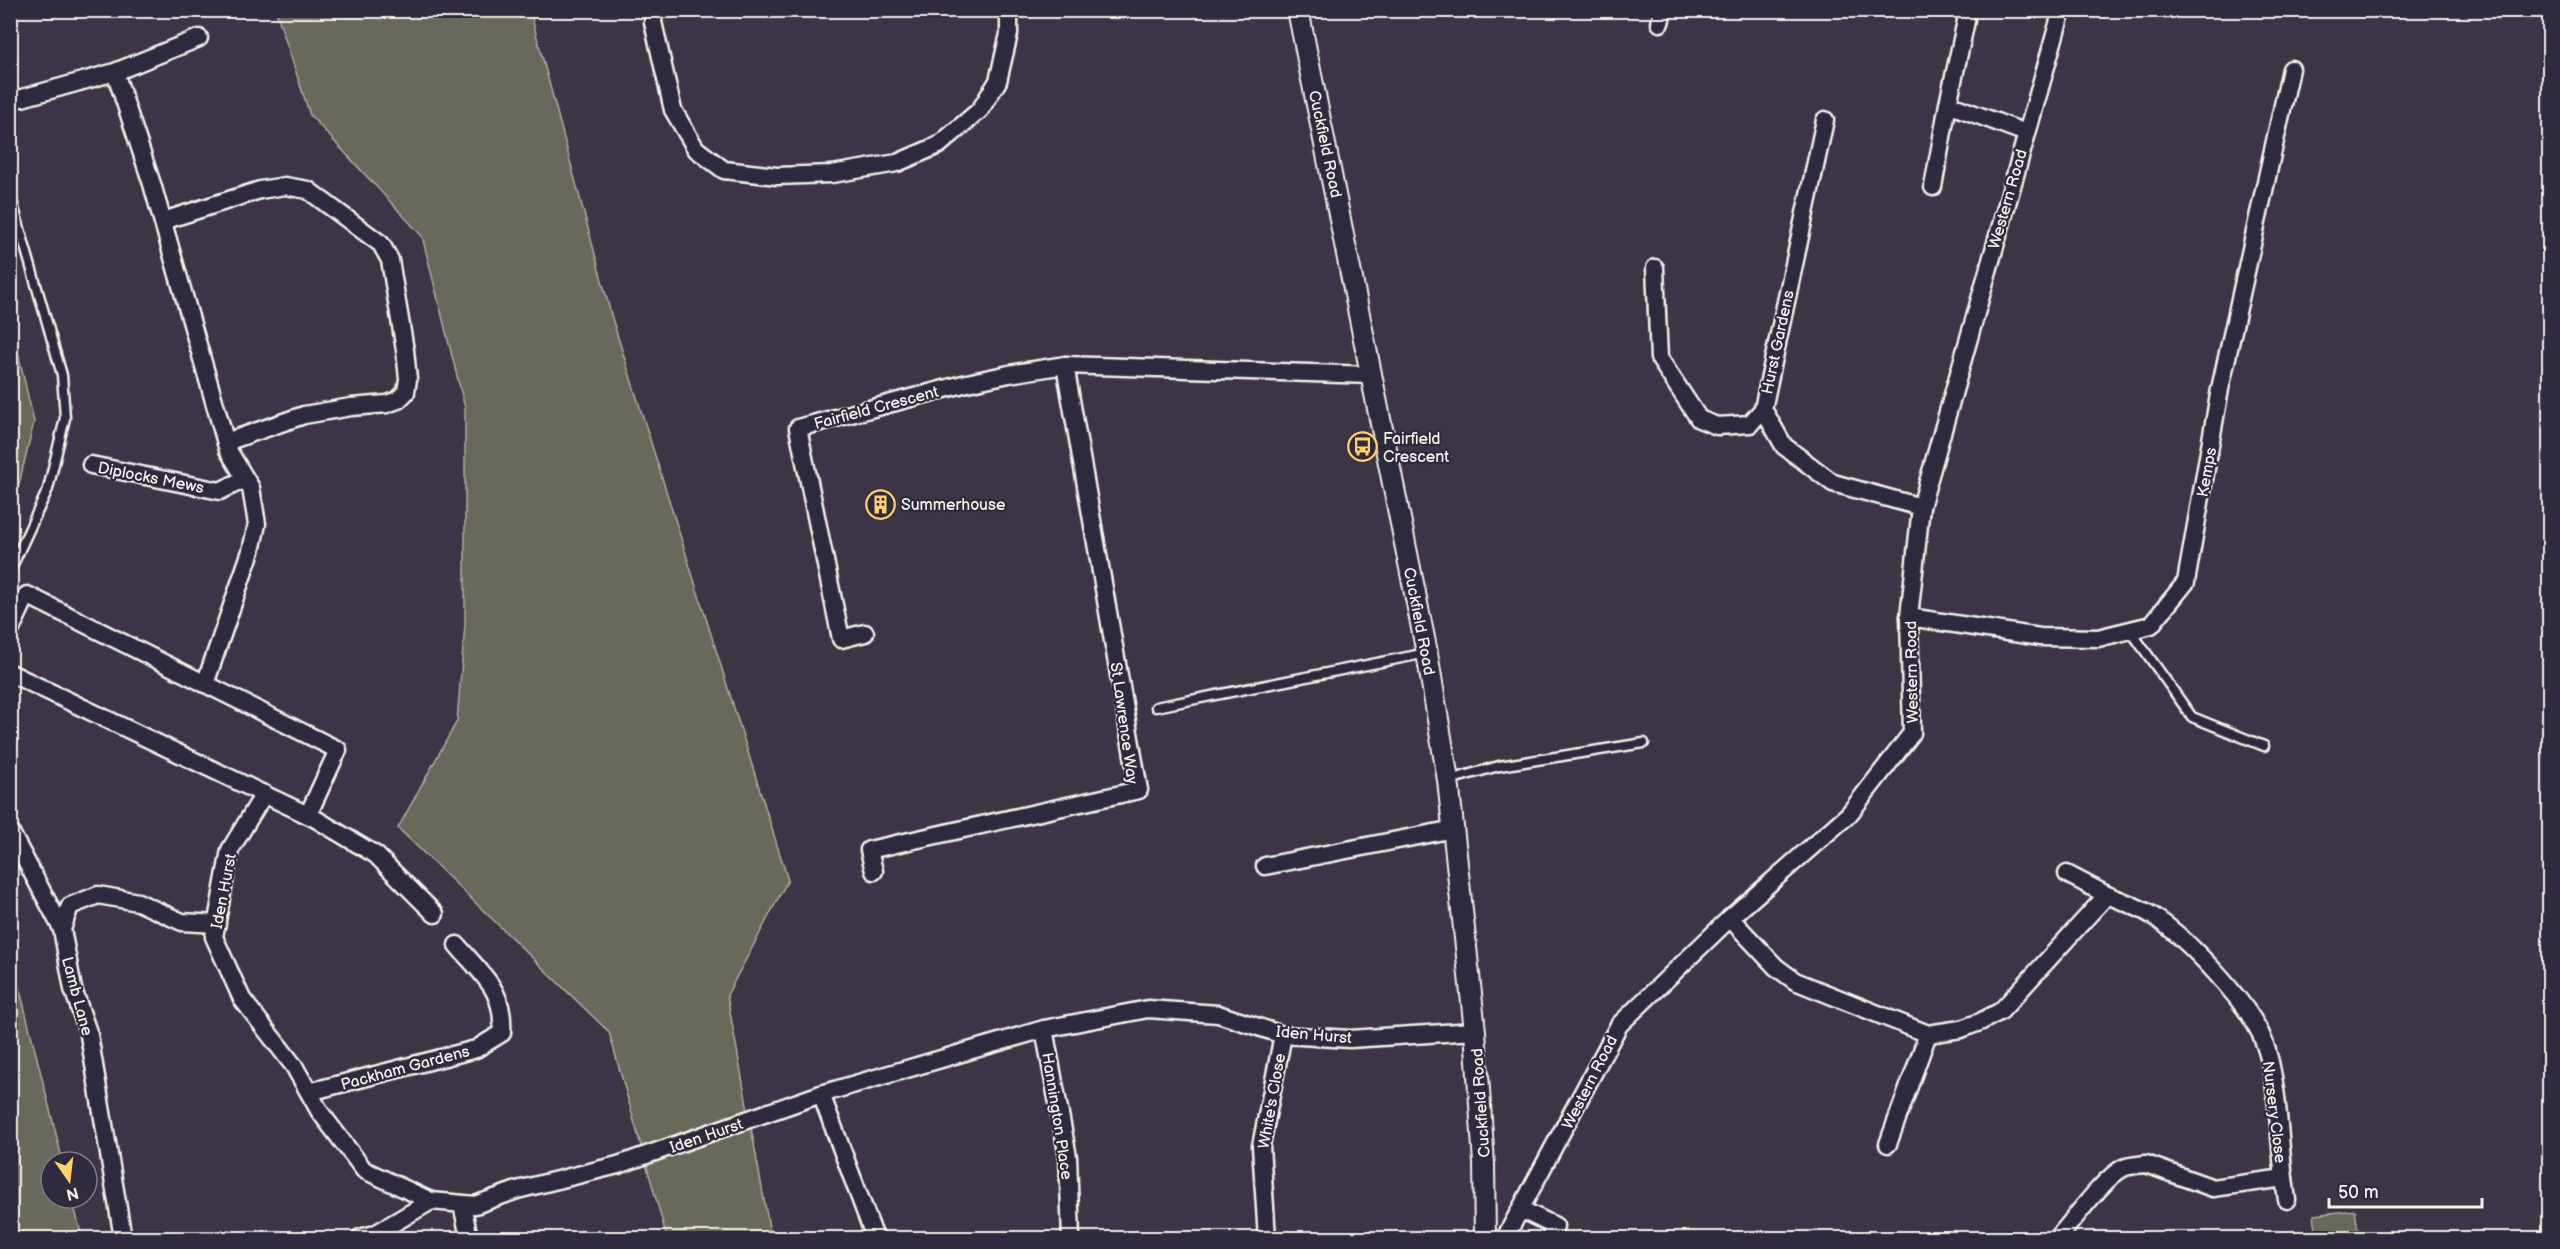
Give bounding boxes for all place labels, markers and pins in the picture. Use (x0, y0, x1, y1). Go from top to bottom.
place label: Fairfield Crescent (1383, 430, 1449, 467)
bus stop icon: Fairfield Crescent (1346, 431, 1378, 463)
building icon: Summerhouse (864, 488, 896, 520)
place label: Summerhouse (901, 496, 1006, 515)

